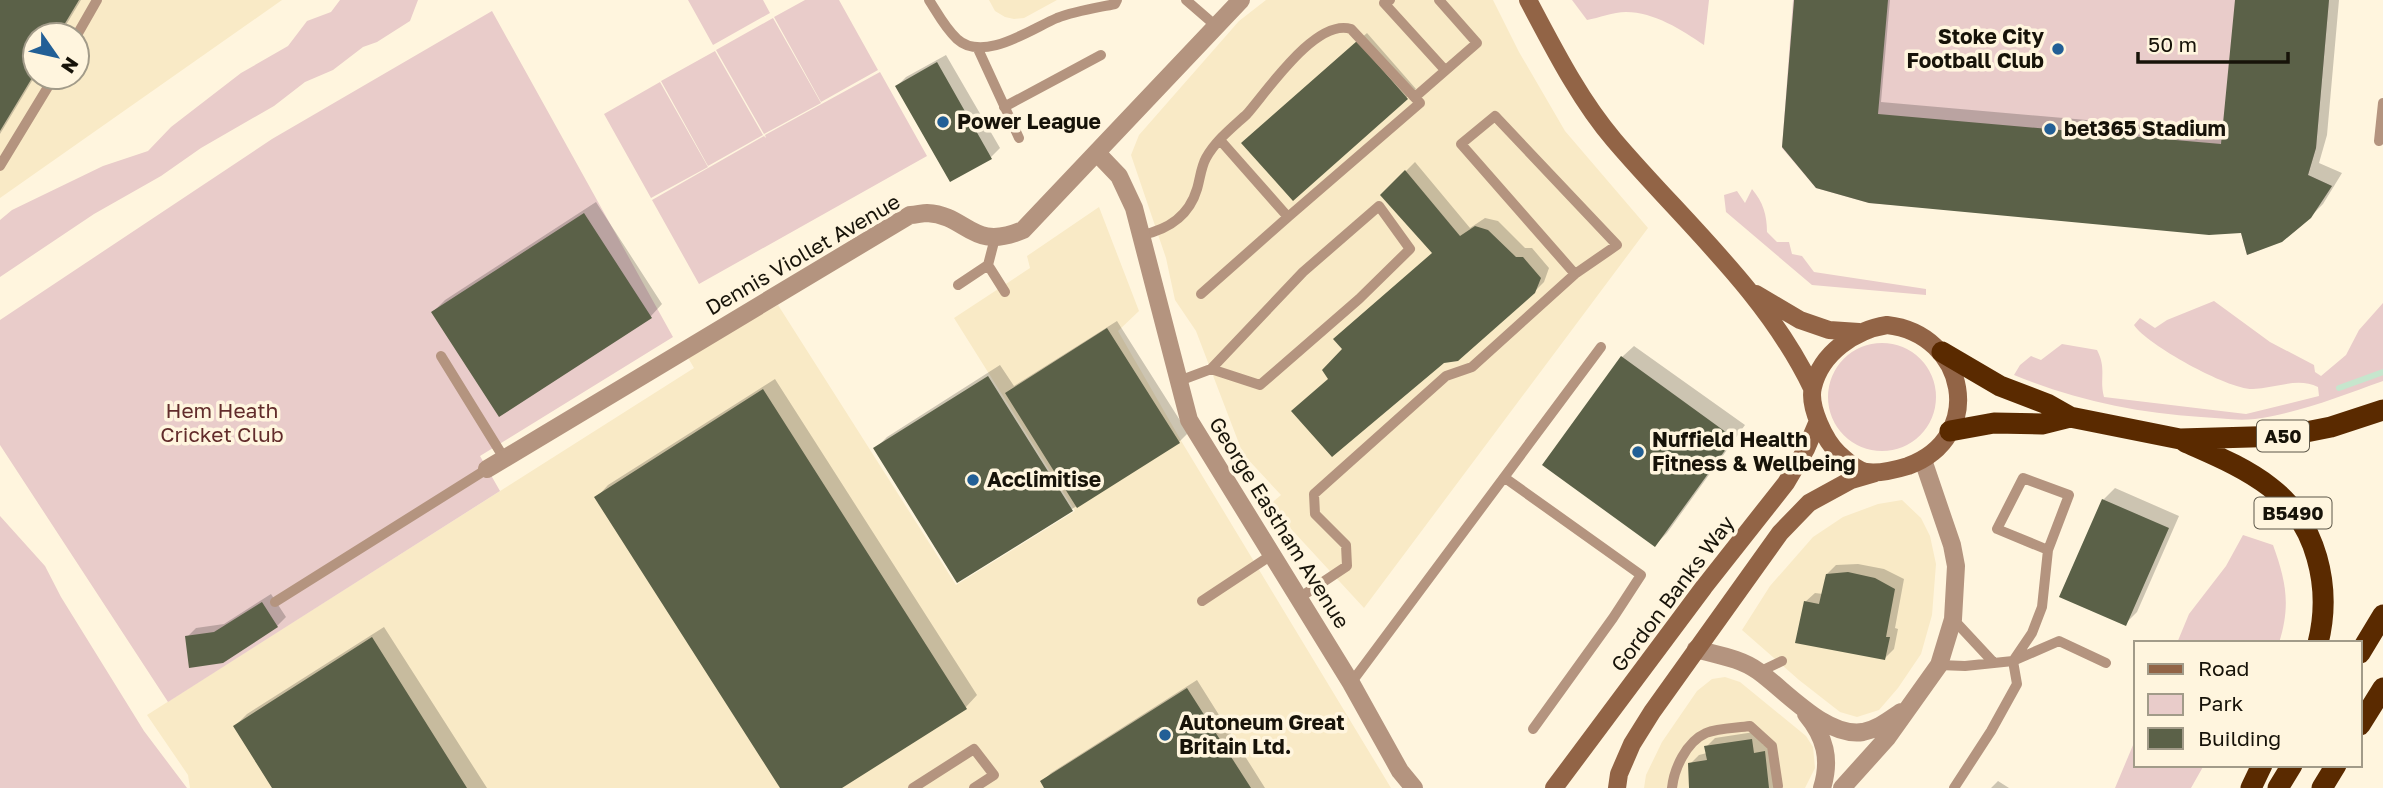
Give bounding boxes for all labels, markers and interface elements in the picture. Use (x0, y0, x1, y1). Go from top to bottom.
north arrow (21, 21, 91, 91)
scale bar (2138, 21, 2288, 65)
place label: Stoke City Football Club (1906, 23, 2044, 73)
text: 50 m (2148, 31, 2197, 57)
marker: Stoke City Football Club (2050, 41, 2066, 57)
text: N (57, 53, 84, 78)
place label: Power League (957, 108, 1101, 134)
marker: Power League (935, 114, 951, 130)
place label: bet365 Stadium (2064, 115, 2226, 141)
marker: bet365 Stadium (2042, 121, 2058, 137)
street label: Dennis Viollet Avenue (701, 188, 904, 320)
park label: Hem Heath Cricket Club (160, 397, 284, 447)
street label: George Eastham Avenue (1204, 412, 1356, 633)
road number: A50 (2257, 420, 2309, 452)
place label: Nuffield Health Fitness & Wellbeing (1652, 426, 1856, 476)
marker: Nuffield Health Fitness & Wellbeing (1630, 444, 1646, 460)
place label: Acclimitise (987, 466, 1101, 492)
marker: Acclimitise (965, 472, 981, 488)
road number: B5490 (2254, 498, 2332, 528)
street label: Gordon Banks Way (1605, 510, 1740, 677)
legend (2134, 641, 2362, 767)
text: Road (2198, 655, 2249, 681)
text: Park (2198, 690, 2244, 716)
place label: Autoneum Great Britain Ltd. (1179, 709, 1345, 759)
text: Building (2198, 725, 2281, 751)
marker: Autoneum Great Britain Ltd. (1157, 727, 1173, 743)

